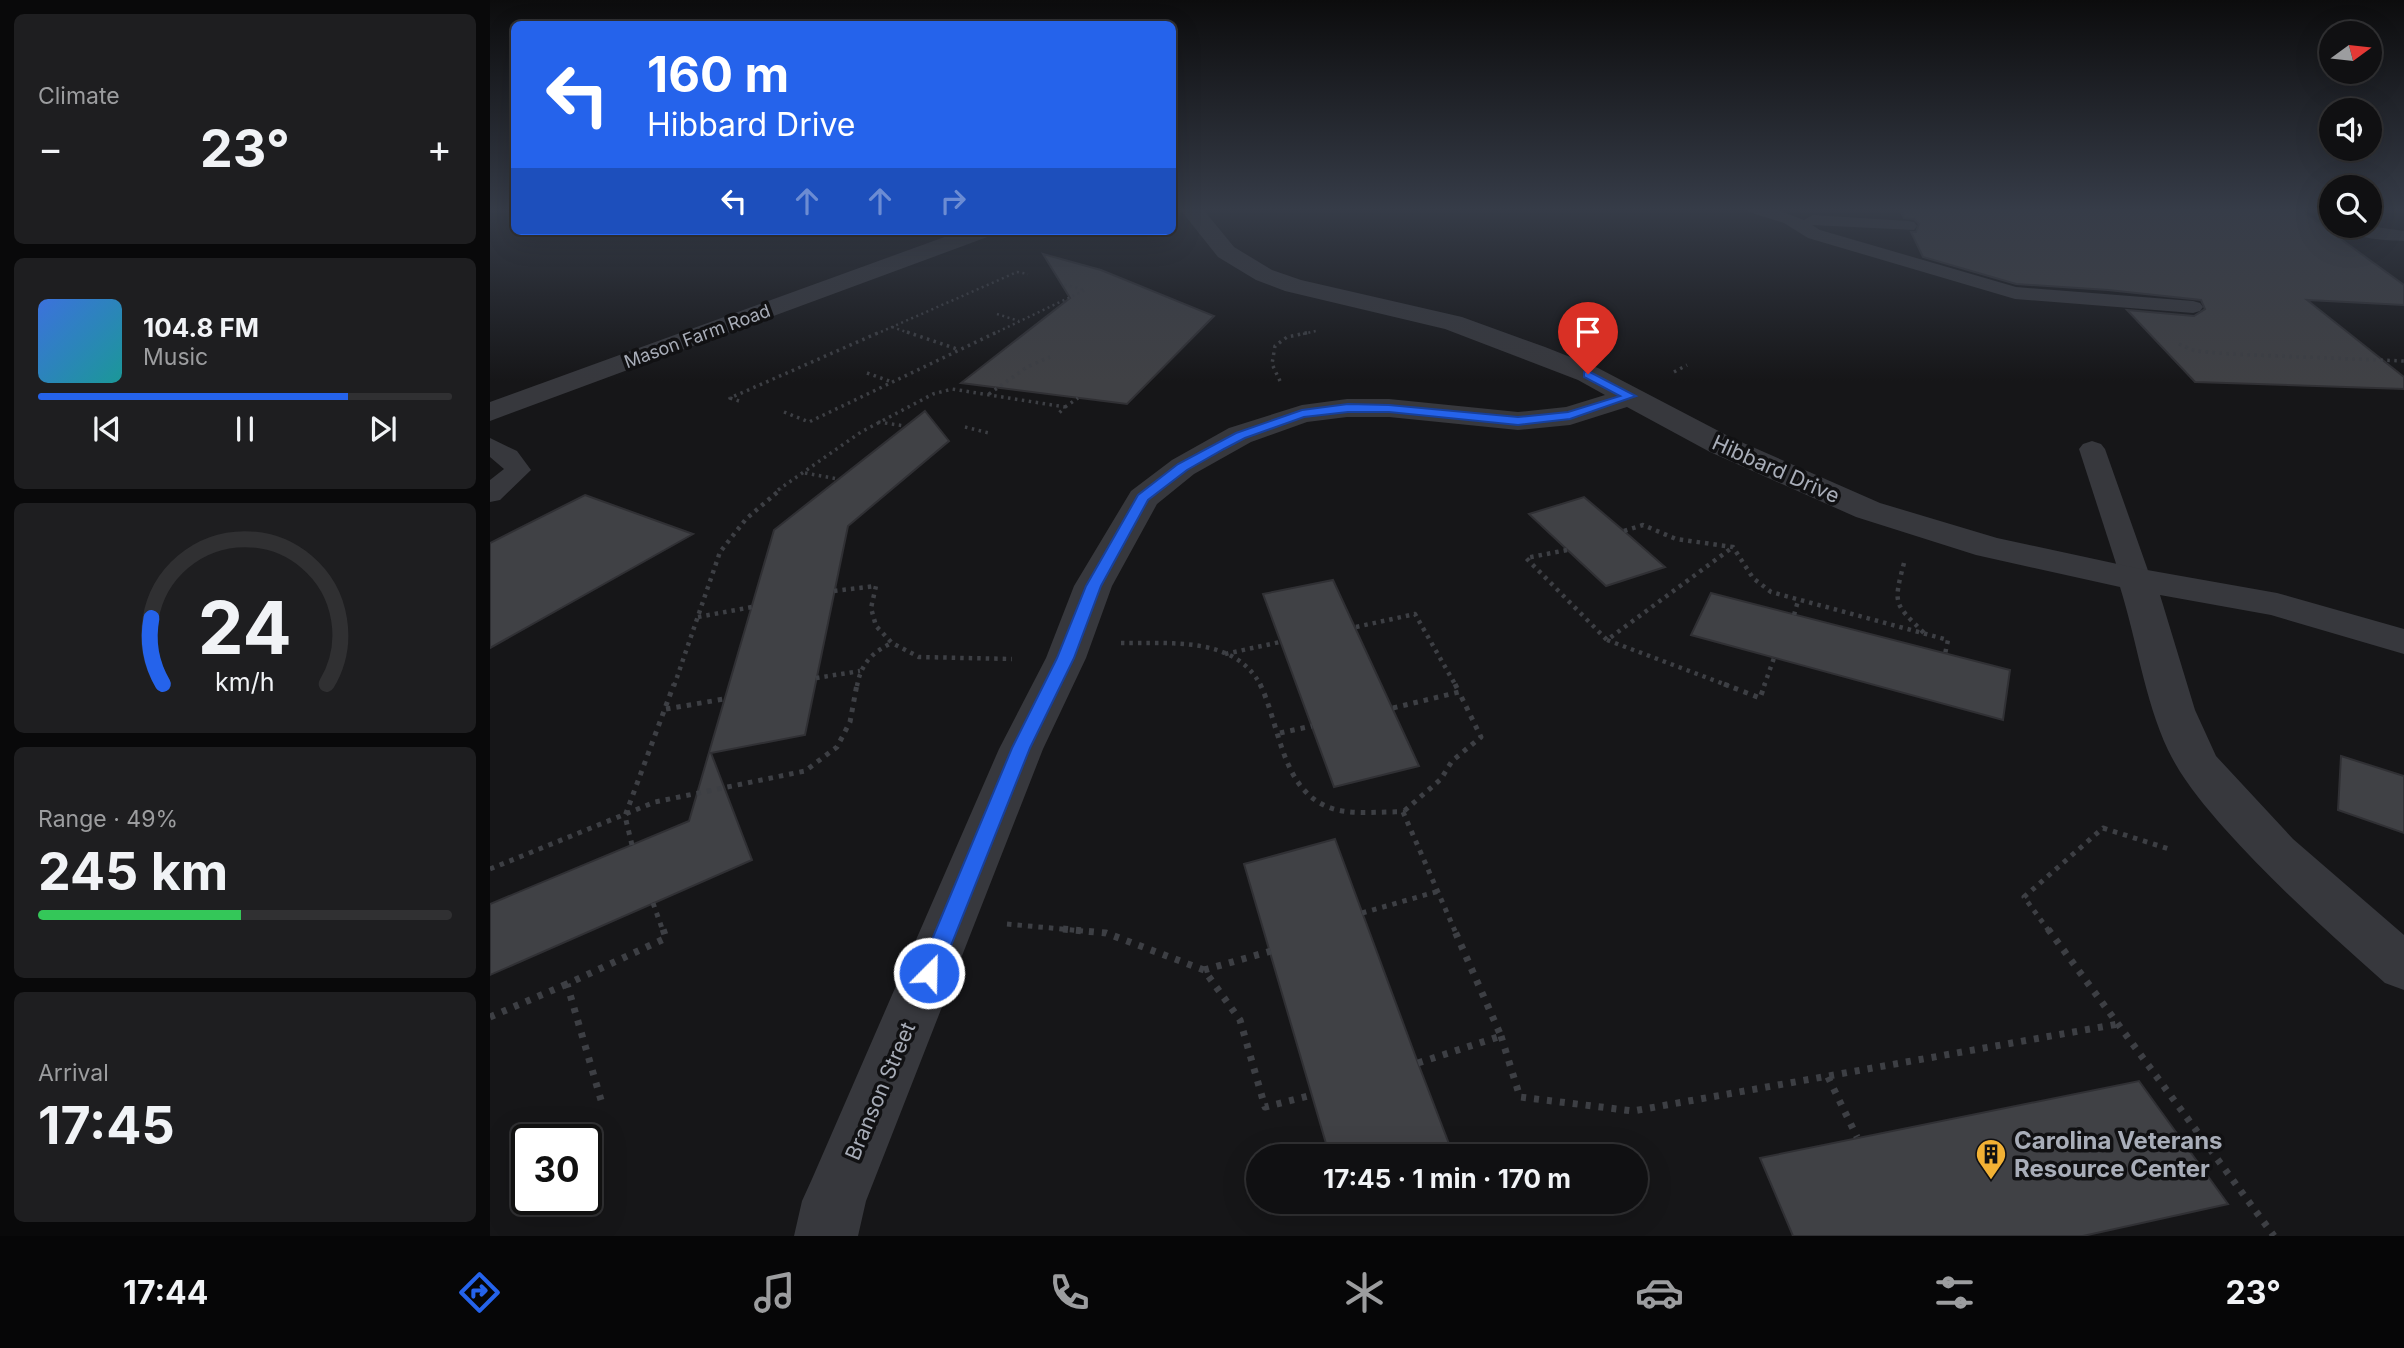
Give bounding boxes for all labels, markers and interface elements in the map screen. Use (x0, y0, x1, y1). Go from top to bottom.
north arrow (2319, 21, 2382, 84)
map controls (2319, 21, 2382, 238)
text: 160 m (647, 45, 789, 104)
icon: left (532, 49, 623, 140)
text: Climate (38, 82, 120, 110)
button: sound (2319, 98, 2382, 161)
text: Hibbard Drive (647, 105, 856, 144)
text: 23° (200, 117, 290, 180)
text: − (38, 125, 63, 171)
text: + (427, 125, 452, 171)
button: search (2319, 175, 2382, 238)
icon: left (715, 182, 753, 220)
icon: ahead (788, 182, 826, 220)
icon: ahead (861, 182, 899, 220)
icon: right (934, 182, 972, 220)
street label: Mason Farm Road (621, 300, 773, 372)
pin (1558, 302, 1618, 374)
text: 104.8 FM (143, 312, 259, 343)
icon: arrive (1569, 313, 1607, 351)
text: Music (143, 343, 208, 371)
icon: previous (88, 410, 126, 448)
icon: pause (226, 410, 264, 448)
icon: next (364, 410, 402, 448)
street label: Hibbard Drive (1708, 430, 1844, 508)
text: 24 (198, 583, 292, 672)
text: km/h (215, 667, 275, 697)
text: Range · 49% (38, 805, 178, 833)
text: 245 km (38, 840, 228, 903)
position arrow (892, 936, 966, 1010)
street label: Branson Street (840, 1018, 920, 1164)
text: Arrival (38, 1059, 109, 1087)
text: 17:45 (38, 1094, 175, 1157)
speed limit sign: 30 (511, 1124, 602, 1215)
place label: Carolina Veterans Resource Center (2014, 1126, 2223, 1183)
building icon: Carolina Veterans Resource Center (1974, 1137, 2008, 1181)
text: 17:45 · 1 min · 170 m (1323, 1163, 1571, 1194)
icon: directions (455, 1268, 504, 1317)
icon: music (750, 1268, 799, 1317)
icon: phone (1045, 1268, 1094, 1317)
icon: climate (1340, 1268, 1389, 1317)
icon: car (1635, 1268, 1684, 1317)
icon: filters (1930, 1268, 1979, 1317)
text: 17:44 (123, 1273, 208, 1312)
text: 23° (2226, 1273, 2281, 1312)

